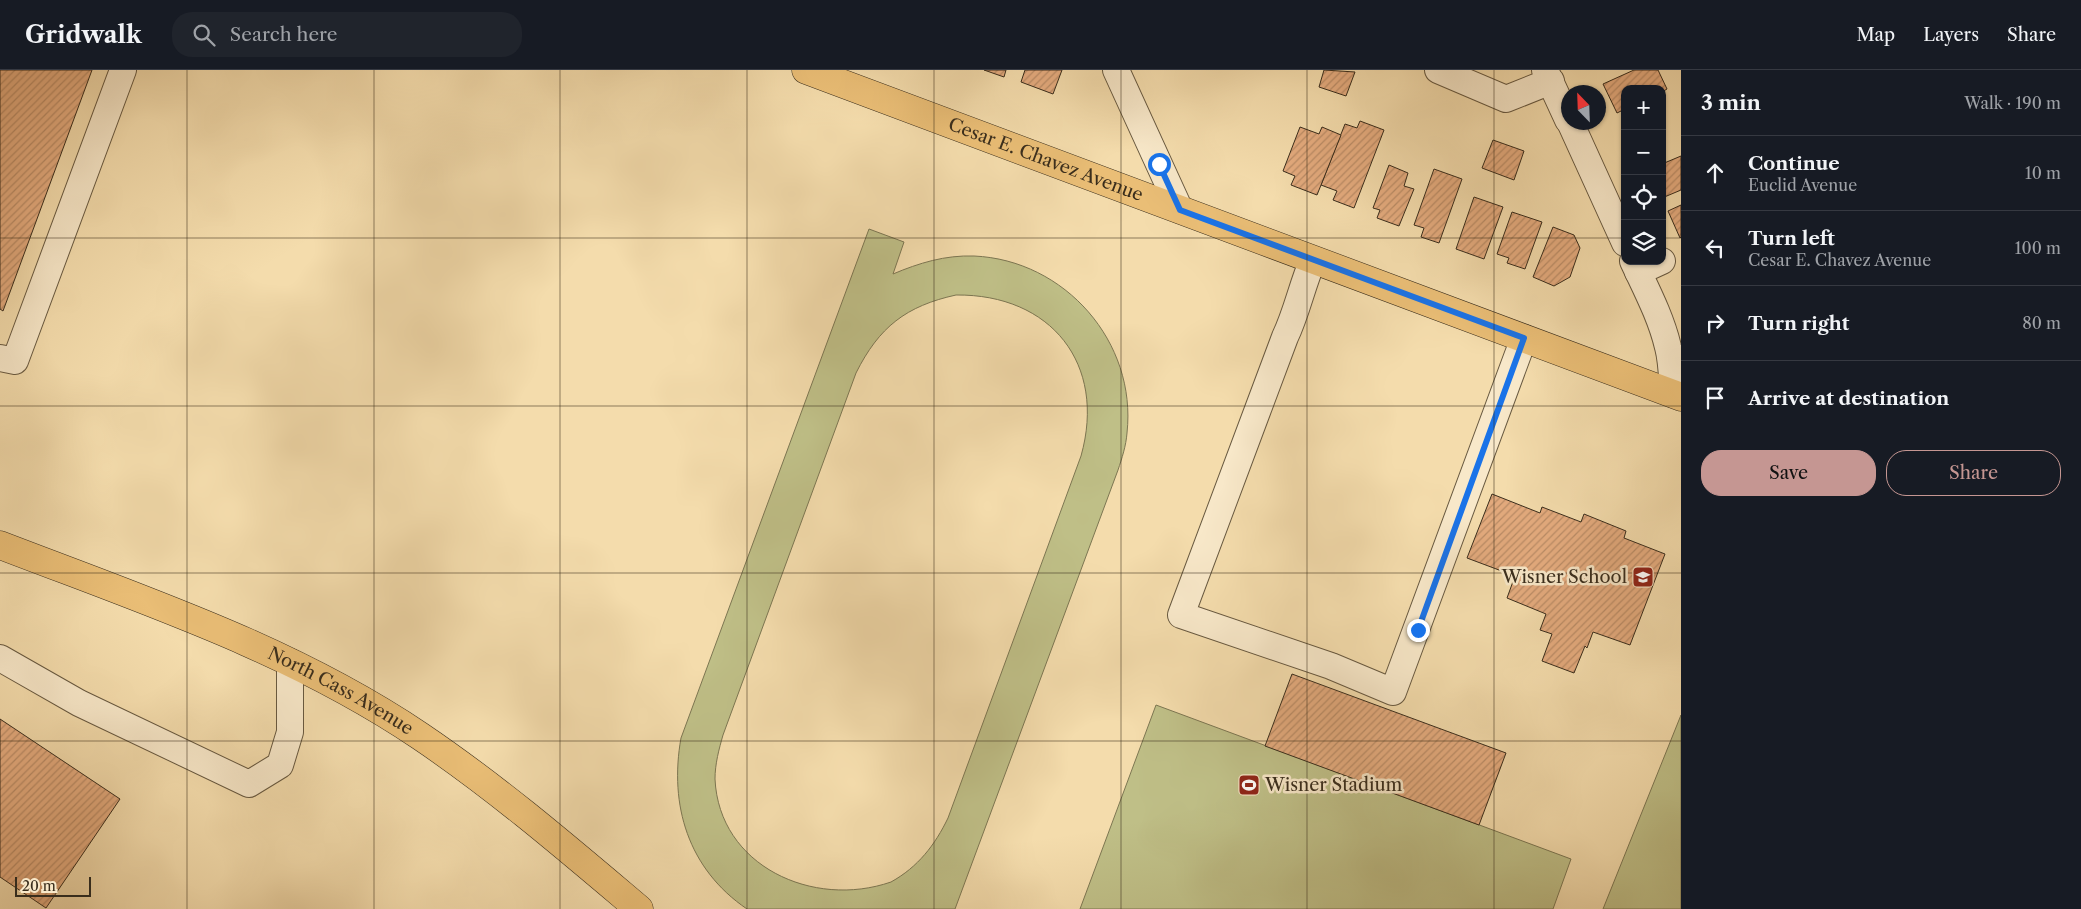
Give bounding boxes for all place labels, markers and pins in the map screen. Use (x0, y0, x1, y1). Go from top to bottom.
school or university icon: Wisner School (1631, 565, 1655, 589)
place label: Wisner School (1501, 566, 1627, 588)
sports icon: Wisner Stadium (1237, 773, 1261, 797)
place label: Wisner Stadium (1264, 774, 1403, 796)

